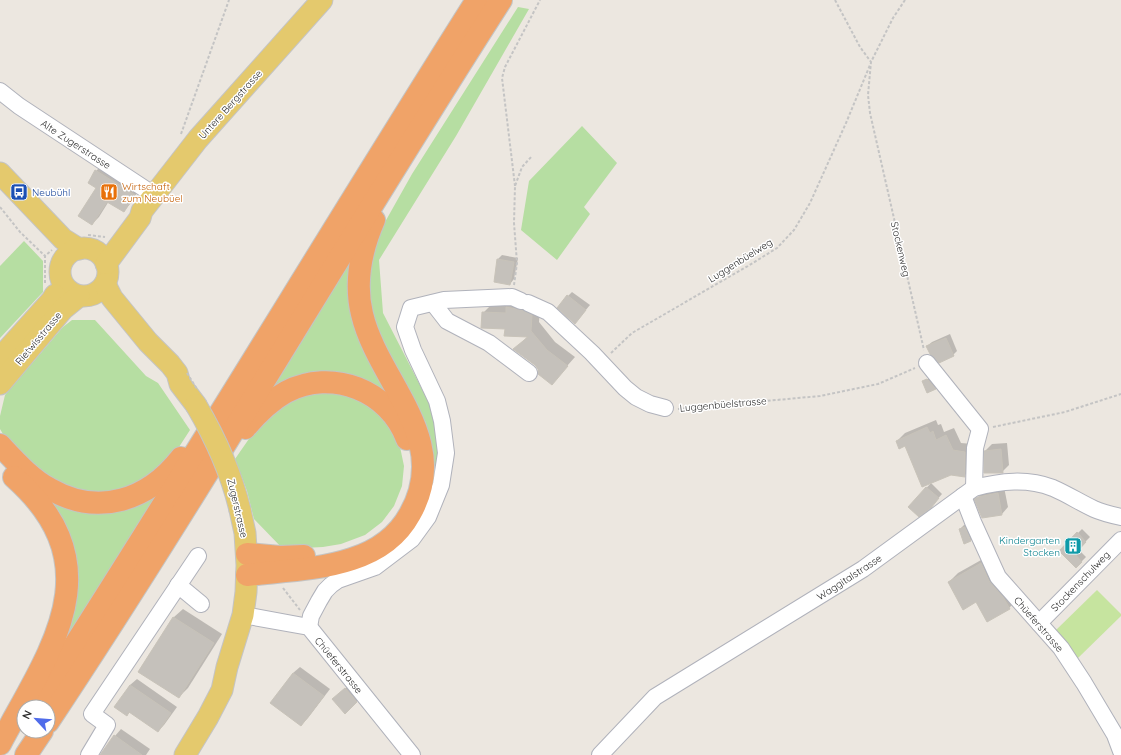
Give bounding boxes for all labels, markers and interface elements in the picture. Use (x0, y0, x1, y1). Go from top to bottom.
street label: Untere Bergstrasse (196, 67, 265, 142)
street label: Alte Zugerstrasse (38, 117, 113, 172)
place label: Wirtschaft zum Neubüel (122, 180, 183, 205)
bus stop icon: Neubühl (9, 182, 29, 202)
restaurant icon: Wirtschaft zum Neubüel (99, 182, 119, 202)
place label: Neubühl (32, 186, 70, 199)
street label: Stockenweg (888, 220, 913, 278)
street label: Luggenbüelweg (706, 235, 775, 285)
street label: Rietwisstrasse (12, 309, 65, 368)
street label: Luggenbüelstrasse (679, 394, 767, 415)
street label: Zugerstrasse (224, 477, 251, 539)
place label: Kindergarten Stocken (999, 534, 1060, 559)
building icon: Kindergarten Stocken (1063, 536, 1083, 556)
street label: Stockenschulweg (1048, 548, 1113, 614)
street label: Waggitalstrasse (814, 551, 885, 603)
street label: Chüeferstrasse (1011, 594, 1066, 655)
street label: Chüeferstrasse (312, 634, 366, 697)
north arrow (16, 699, 56, 739)
text: N (19, 708, 35, 721)

